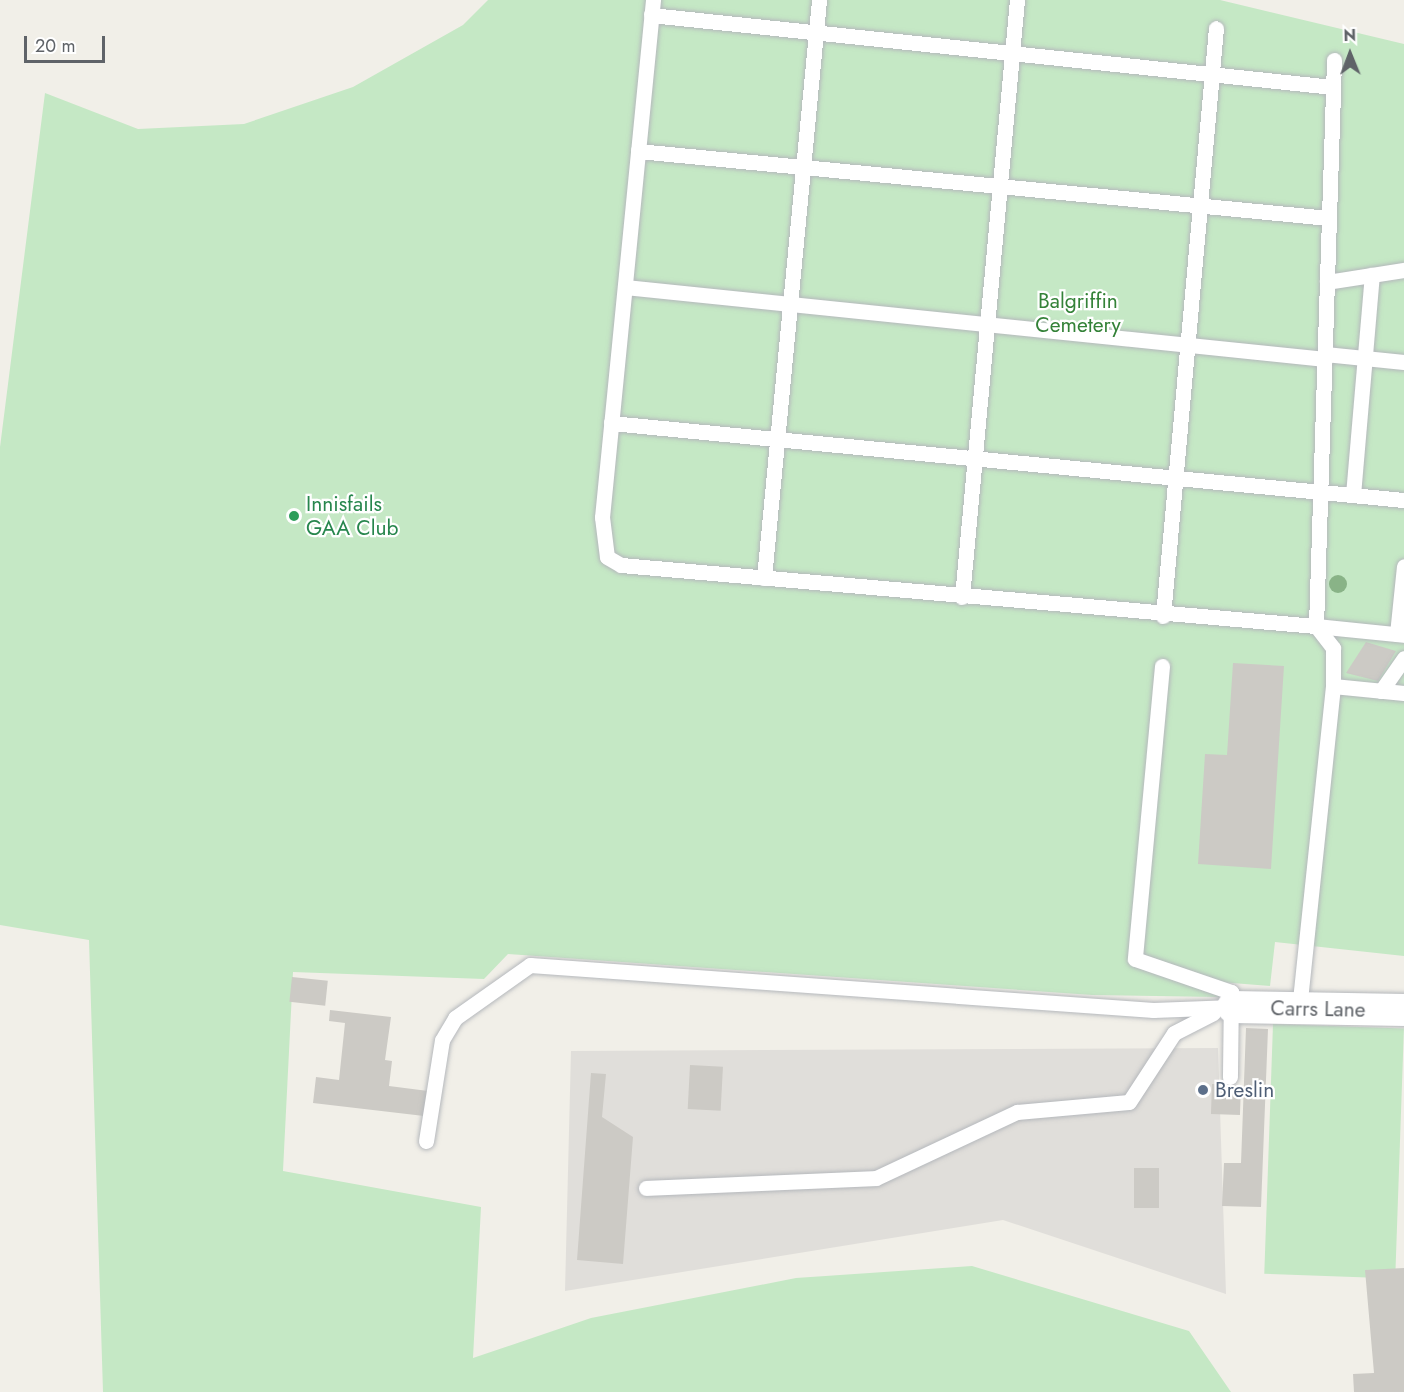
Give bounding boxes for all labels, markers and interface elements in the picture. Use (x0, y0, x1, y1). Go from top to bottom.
scale bar (27, 24, 108, 62)
north arrow (1320, 24, 1380, 84)
text: N (1343, 24, 1356, 47)
text: 20 m (35, 33, 75, 59)
park label: Balgriffin Cemetery (1035, 288, 1121, 338)
place label: Innisfails GAA Club (306, 491, 399, 541)
marker: Innisfails GAA Club (287, 509, 301, 523)
street label: Carrs Lane (1270, 996, 1366, 1022)
place label: Breslin (1215, 1077, 1274, 1103)
marker: Breslin (1196, 1083, 1210, 1097)

